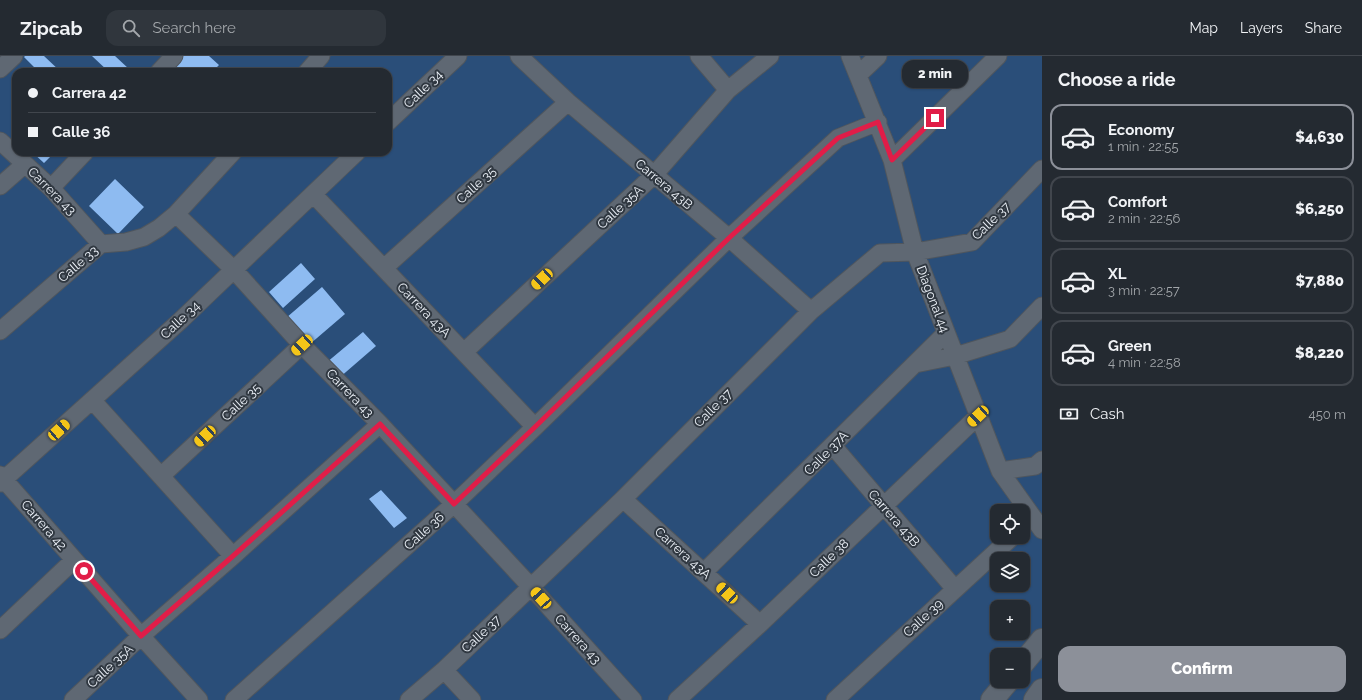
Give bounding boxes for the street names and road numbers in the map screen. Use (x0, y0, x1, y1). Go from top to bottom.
street label: Calle 34 (401, 67, 445, 111)
street label: Carrera 43B (632, 156, 696, 213)
street label: Calle 35 (453, 163, 499, 207)
street label: Carrera 43 (25, 164, 79, 218)
street label: Calle 35A (594, 182, 646, 232)
street label: Calle 37 (969, 199, 1013, 243)
street label: Calle 33 (55, 243, 101, 285)
street label: Diagonal 44 (913, 263, 953, 335)
street label: Carrera 43A (394, 279, 454, 341)
street label: Calle 34 (157, 298, 203, 342)
street label: Carrera 43 (323, 366, 377, 420)
street label: Calle 35 (218, 380, 264, 424)
street label: Calle 37 (691, 386, 735, 430)
street label: Calle 37A (801, 428, 851, 478)
street label: Carrera 43B (865, 487, 923, 550)
street label: Carrera 42 (18, 497, 70, 553)
street label: Calle 36 (401, 509, 447, 553)
street label: Carrera 43A (652, 524, 714, 582)
street label: Calle 38 (806, 536, 852, 580)
street label: Calle 39 (900, 596, 946, 640)
street label: Carrera 43 (552, 611, 604, 667)
street label: Calle 37 (458, 612, 504, 656)
street label: Calle 35A (84, 641, 136, 691)

